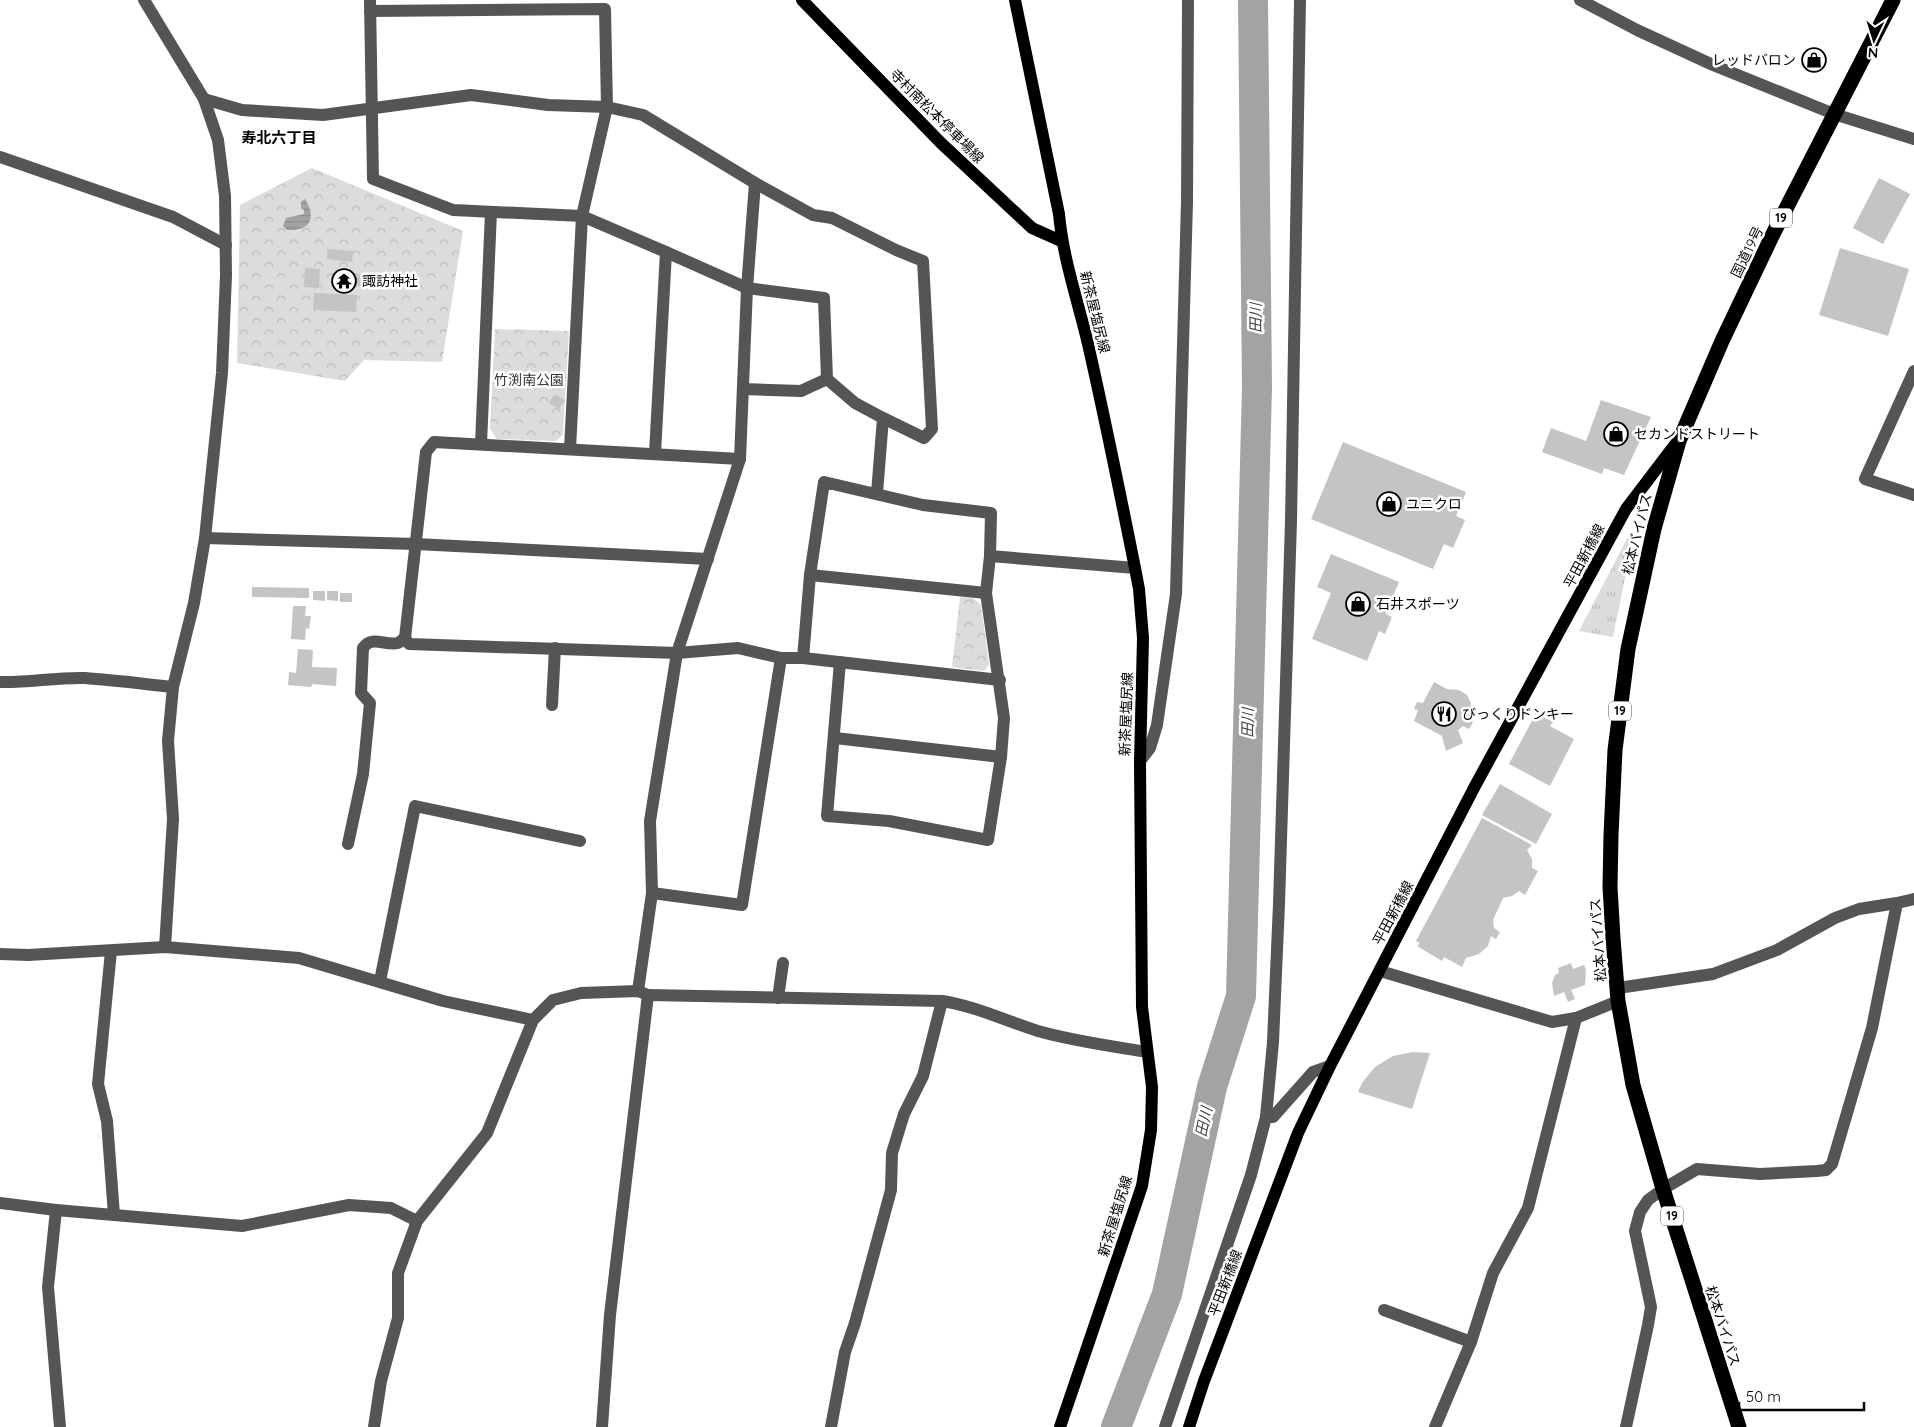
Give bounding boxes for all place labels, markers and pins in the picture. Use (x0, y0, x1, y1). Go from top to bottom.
shop icon: レッドバロン (1801, 47, 1827, 73)
place label: レッドバロン (1712, 51, 1796, 69)
temple icon: 諏訪神社 (331, 268, 357, 294)
place label: 諏訪神社 (362, 272, 418, 290)
shop icon: セカンドストリート (1603, 421, 1629, 447)
place label: セカンドストリート (1634, 425, 1760, 443)
shop icon: ユニクロ (1376, 491, 1402, 517)
place label: ユニクロ (1406, 495, 1462, 513)
shop icon: 石井スポーツ (1345, 591, 1371, 617)
place label: 石井スポーツ (1376, 595, 1460, 613)
restaurant icon: びっくりドンキー (1431, 701, 1457, 727)
place label: びっくりドンキー (1462, 705, 1574, 723)

